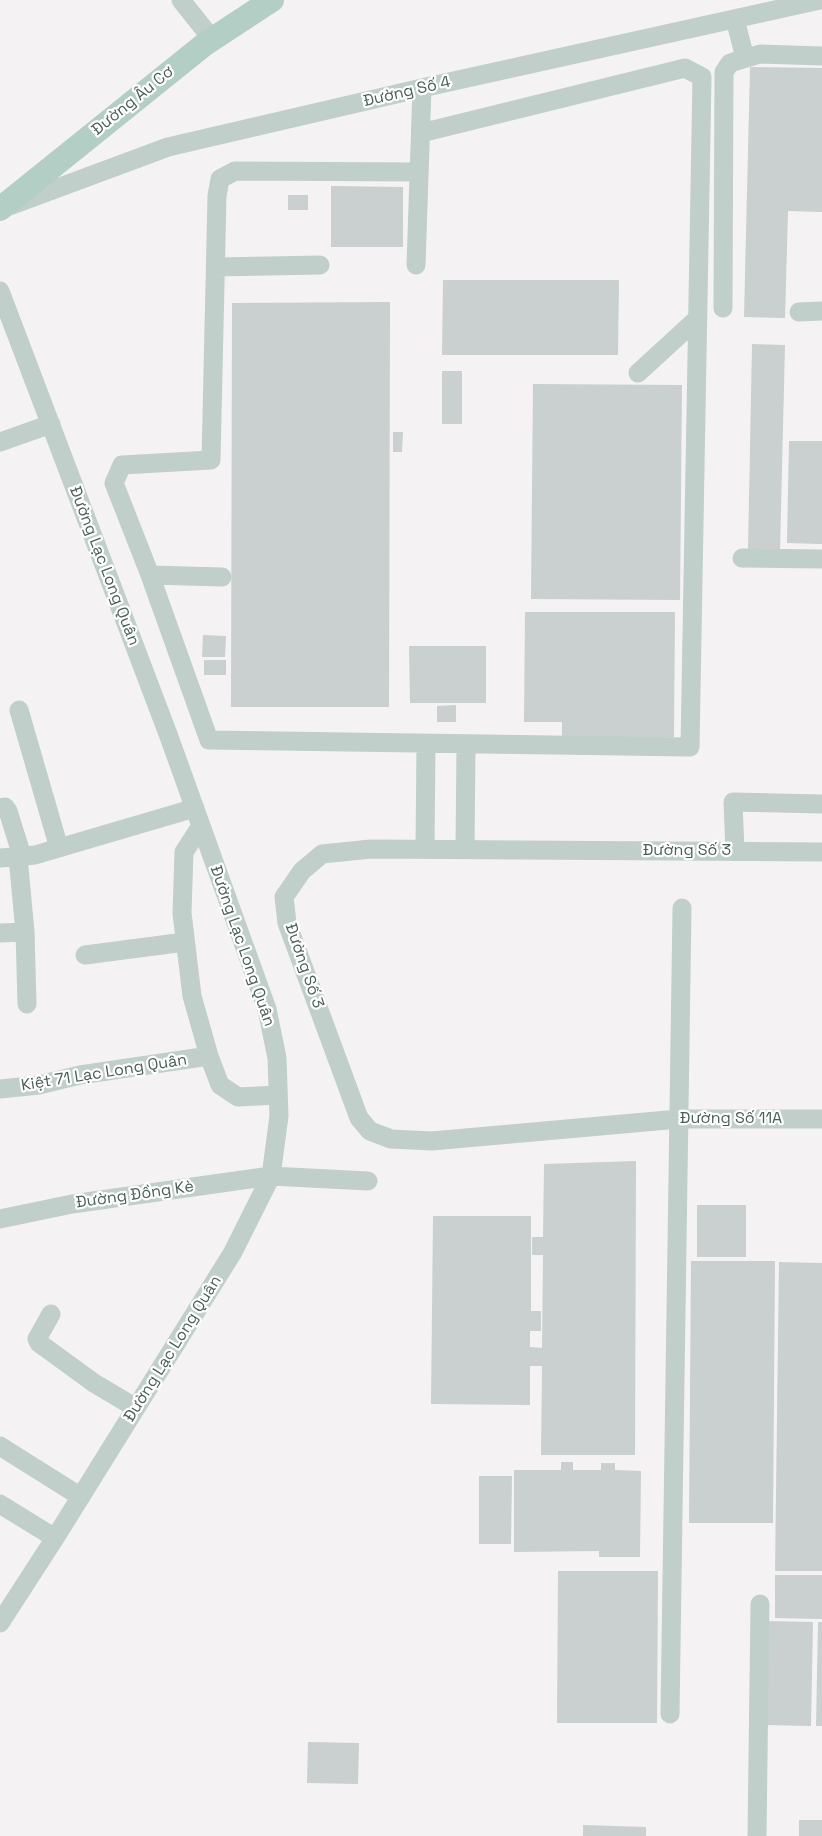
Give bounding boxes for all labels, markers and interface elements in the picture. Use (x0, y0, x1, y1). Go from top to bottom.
street label: Đường Âu Cơ (88, 62, 178, 140)
street label: Đường Số 4 (362, 73, 452, 111)
street label: Đường Lạc Long Quân (65, 484, 143, 648)
street label: Đường Số 3 (643, 841, 731, 861)
street label: Đường Lạc Long Quân (205, 863, 279, 1029)
street label: Đường Số 3 (281, 921, 327, 1011)
street label: Kiệt 71 Lạc Long Quân (20, 1050, 188, 1096)
street label: Đường Số 11A (680, 1109, 782, 1129)
street label: Đường Đồng Kè (75, 1177, 195, 1213)
street label: Đường Lạc Long Quân (120, 1272, 226, 1426)

